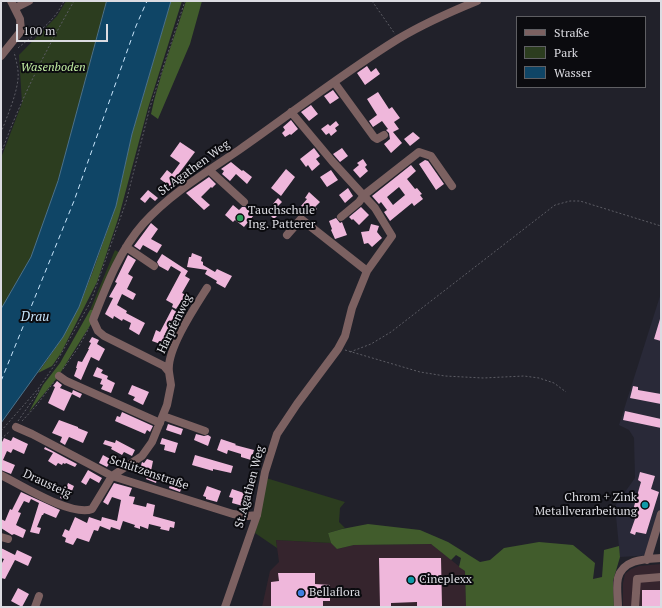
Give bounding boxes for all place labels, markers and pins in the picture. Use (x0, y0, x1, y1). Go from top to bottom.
place label: Tauchschule Ing. Patterer (248, 204, 315, 232)
marker: Tauchschule Ing. Patterer (235, 213, 245, 223)
place label: Chrom + Zink Metallverarbeitung (535, 491, 637, 519)
marker: Chrom + Zink Metallverarbeitung (640, 500, 650, 510)
place label: Cineplexx (419, 573, 472, 587)
marker: Cineplexx (406, 575, 416, 585)
place label: Bellaflora (309, 586, 360, 600)
marker: Bellaflora (296, 588, 306, 598)

